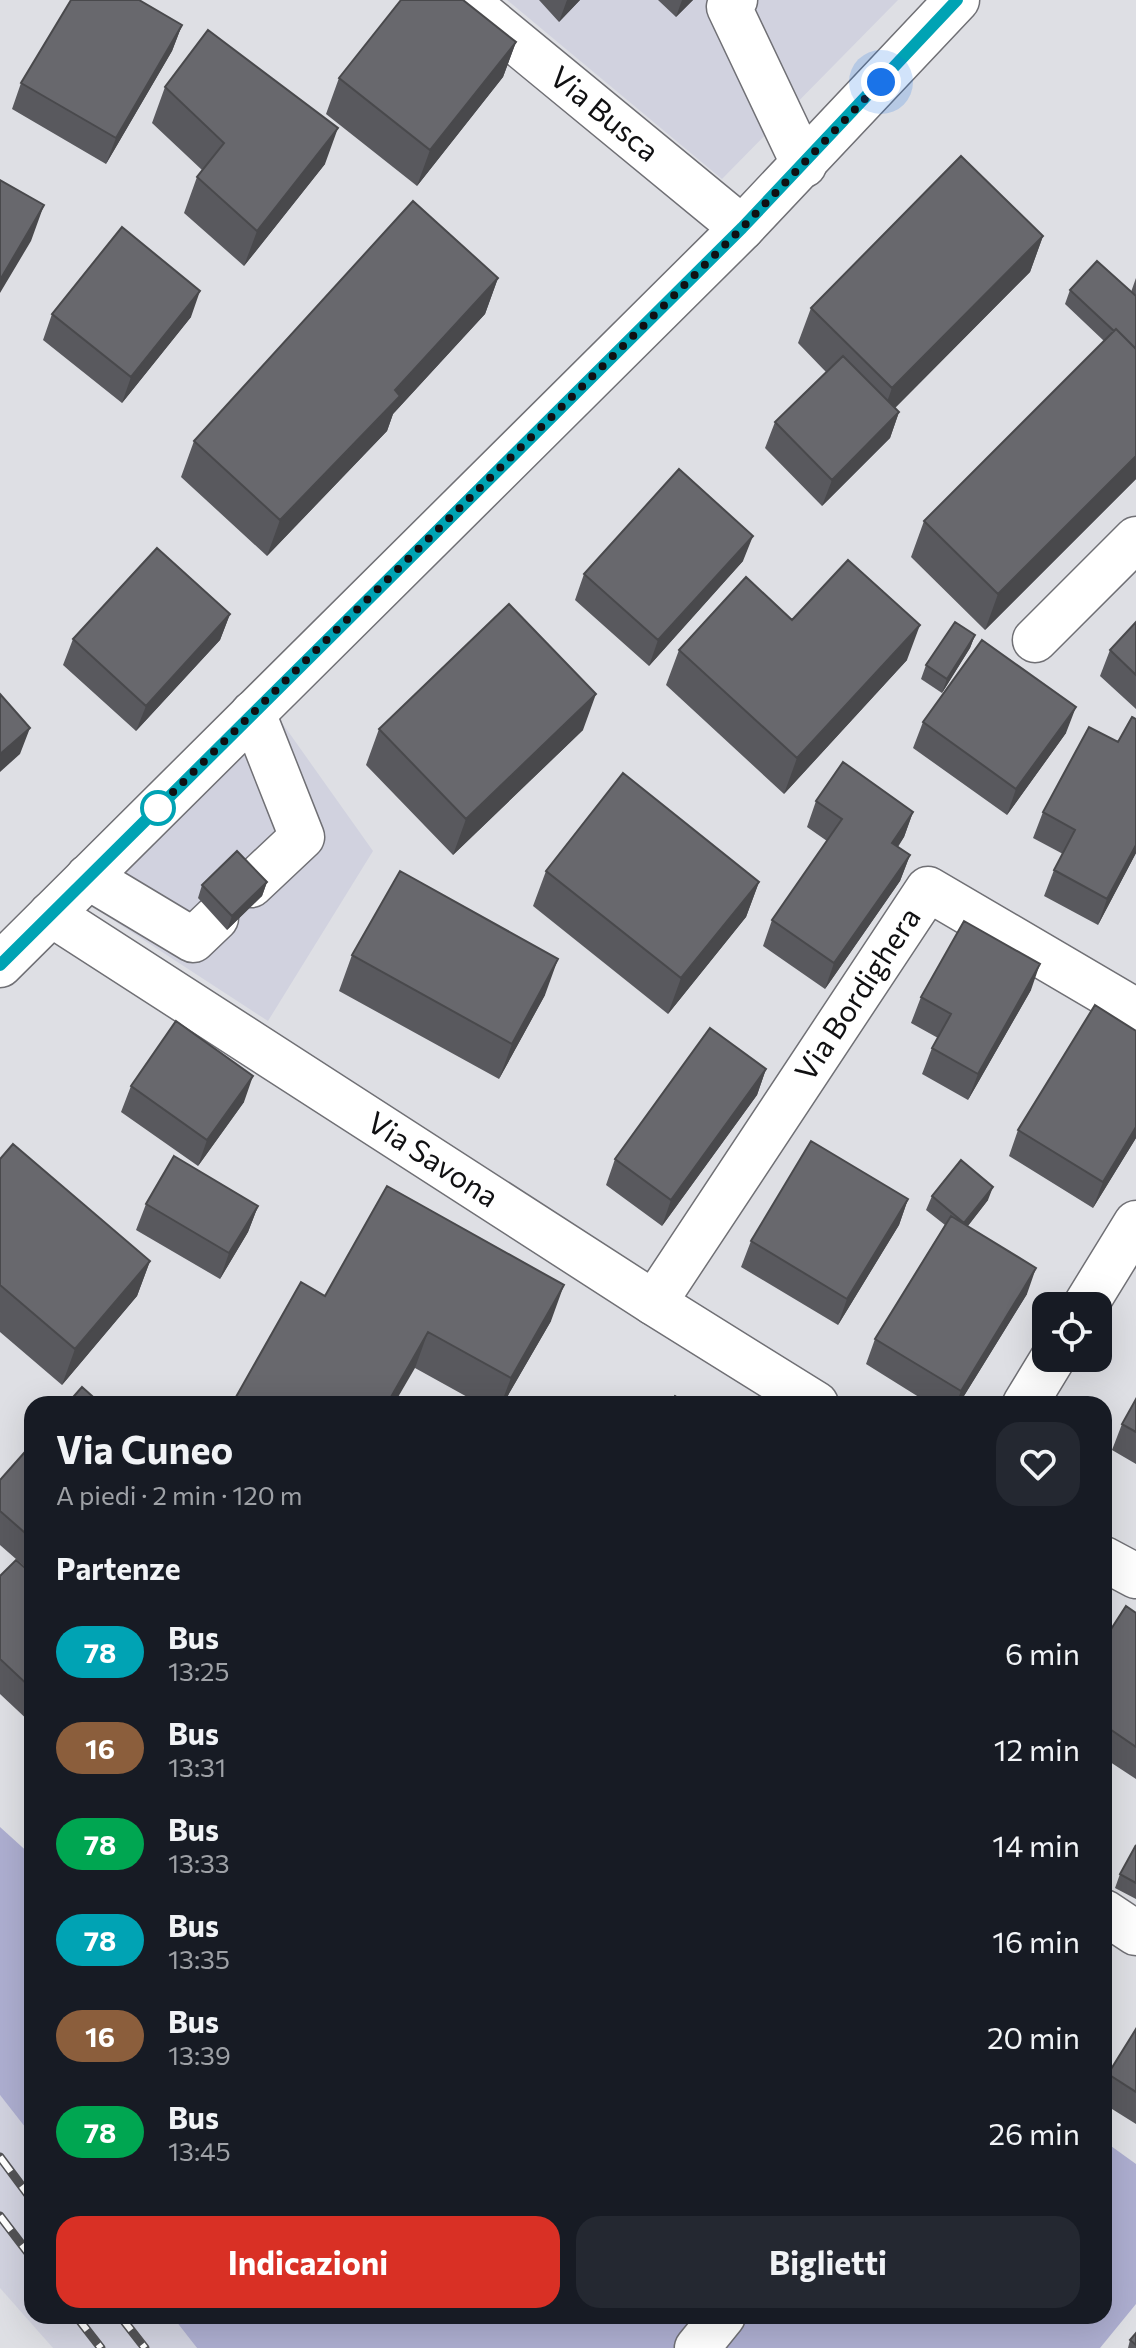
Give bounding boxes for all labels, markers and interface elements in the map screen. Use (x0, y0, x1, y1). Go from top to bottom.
street label: Via Busca (544, 57, 668, 168)
your location (861, 62, 901, 102)
unlabelled marker (141, 791, 175, 825)
street label: Via Bordighera (785, 899, 927, 1087)
street label: Via Savona (361, 1102, 506, 1214)
map controls (1032, 1292, 1112, 1372)
button: locate (1032, 1292, 1112, 1372)
button: heart (996, 1422, 1080, 1506)
text: Via Cuneo (56, 1425, 233, 1472)
text: A piedi · 2 min · 120 m (56, 1479, 302, 1510)
text: Partenze (56, 1549, 181, 1586)
text: Bus (168, 1618, 219, 1655)
text: 6 min (1005, 1634, 1080, 1671)
text: 78 (84, 1635, 116, 1669)
text: 13:25 (168, 1655, 229, 1686)
text: Bus (168, 1714, 219, 1751)
text: 12 min (994, 1730, 1080, 1767)
text: 16 (85, 1731, 115, 1765)
text: 13:31 (168, 1751, 226, 1782)
text: Bus (168, 1810, 219, 1847)
text: 14 min (992, 1826, 1080, 1863)
text: 78 (84, 1827, 116, 1861)
text: 13:33 (168, 1847, 230, 1878)
text: Bus (168, 1906, 219, 1943)
text: 16 min (992, 1922, 1080, 1959)
text: 78 (84, 1923, 116, 1957)
text: 13:35 (168, 1943, 230, 1974)
text: Bus (168, 2002, 219, 2039)
text: 20 min (987, 2018, 1080, 2055)
text: 16 (85, 2019, 115, 2053)
text: 13:39 (168, 2039, 231, 2070)
text: Bus (168, 2098, 219, 2135)
text: 26 min (988, 2114, 1080, 2151)
text: 78 (84, 2115, 116, 2149)
text: 13:45 (168, 2135, 231, 2166)
button: Indicazioni (56, 2216, 560, 2308)
button: Biglietti (576, 2216, 1080, 2308)

